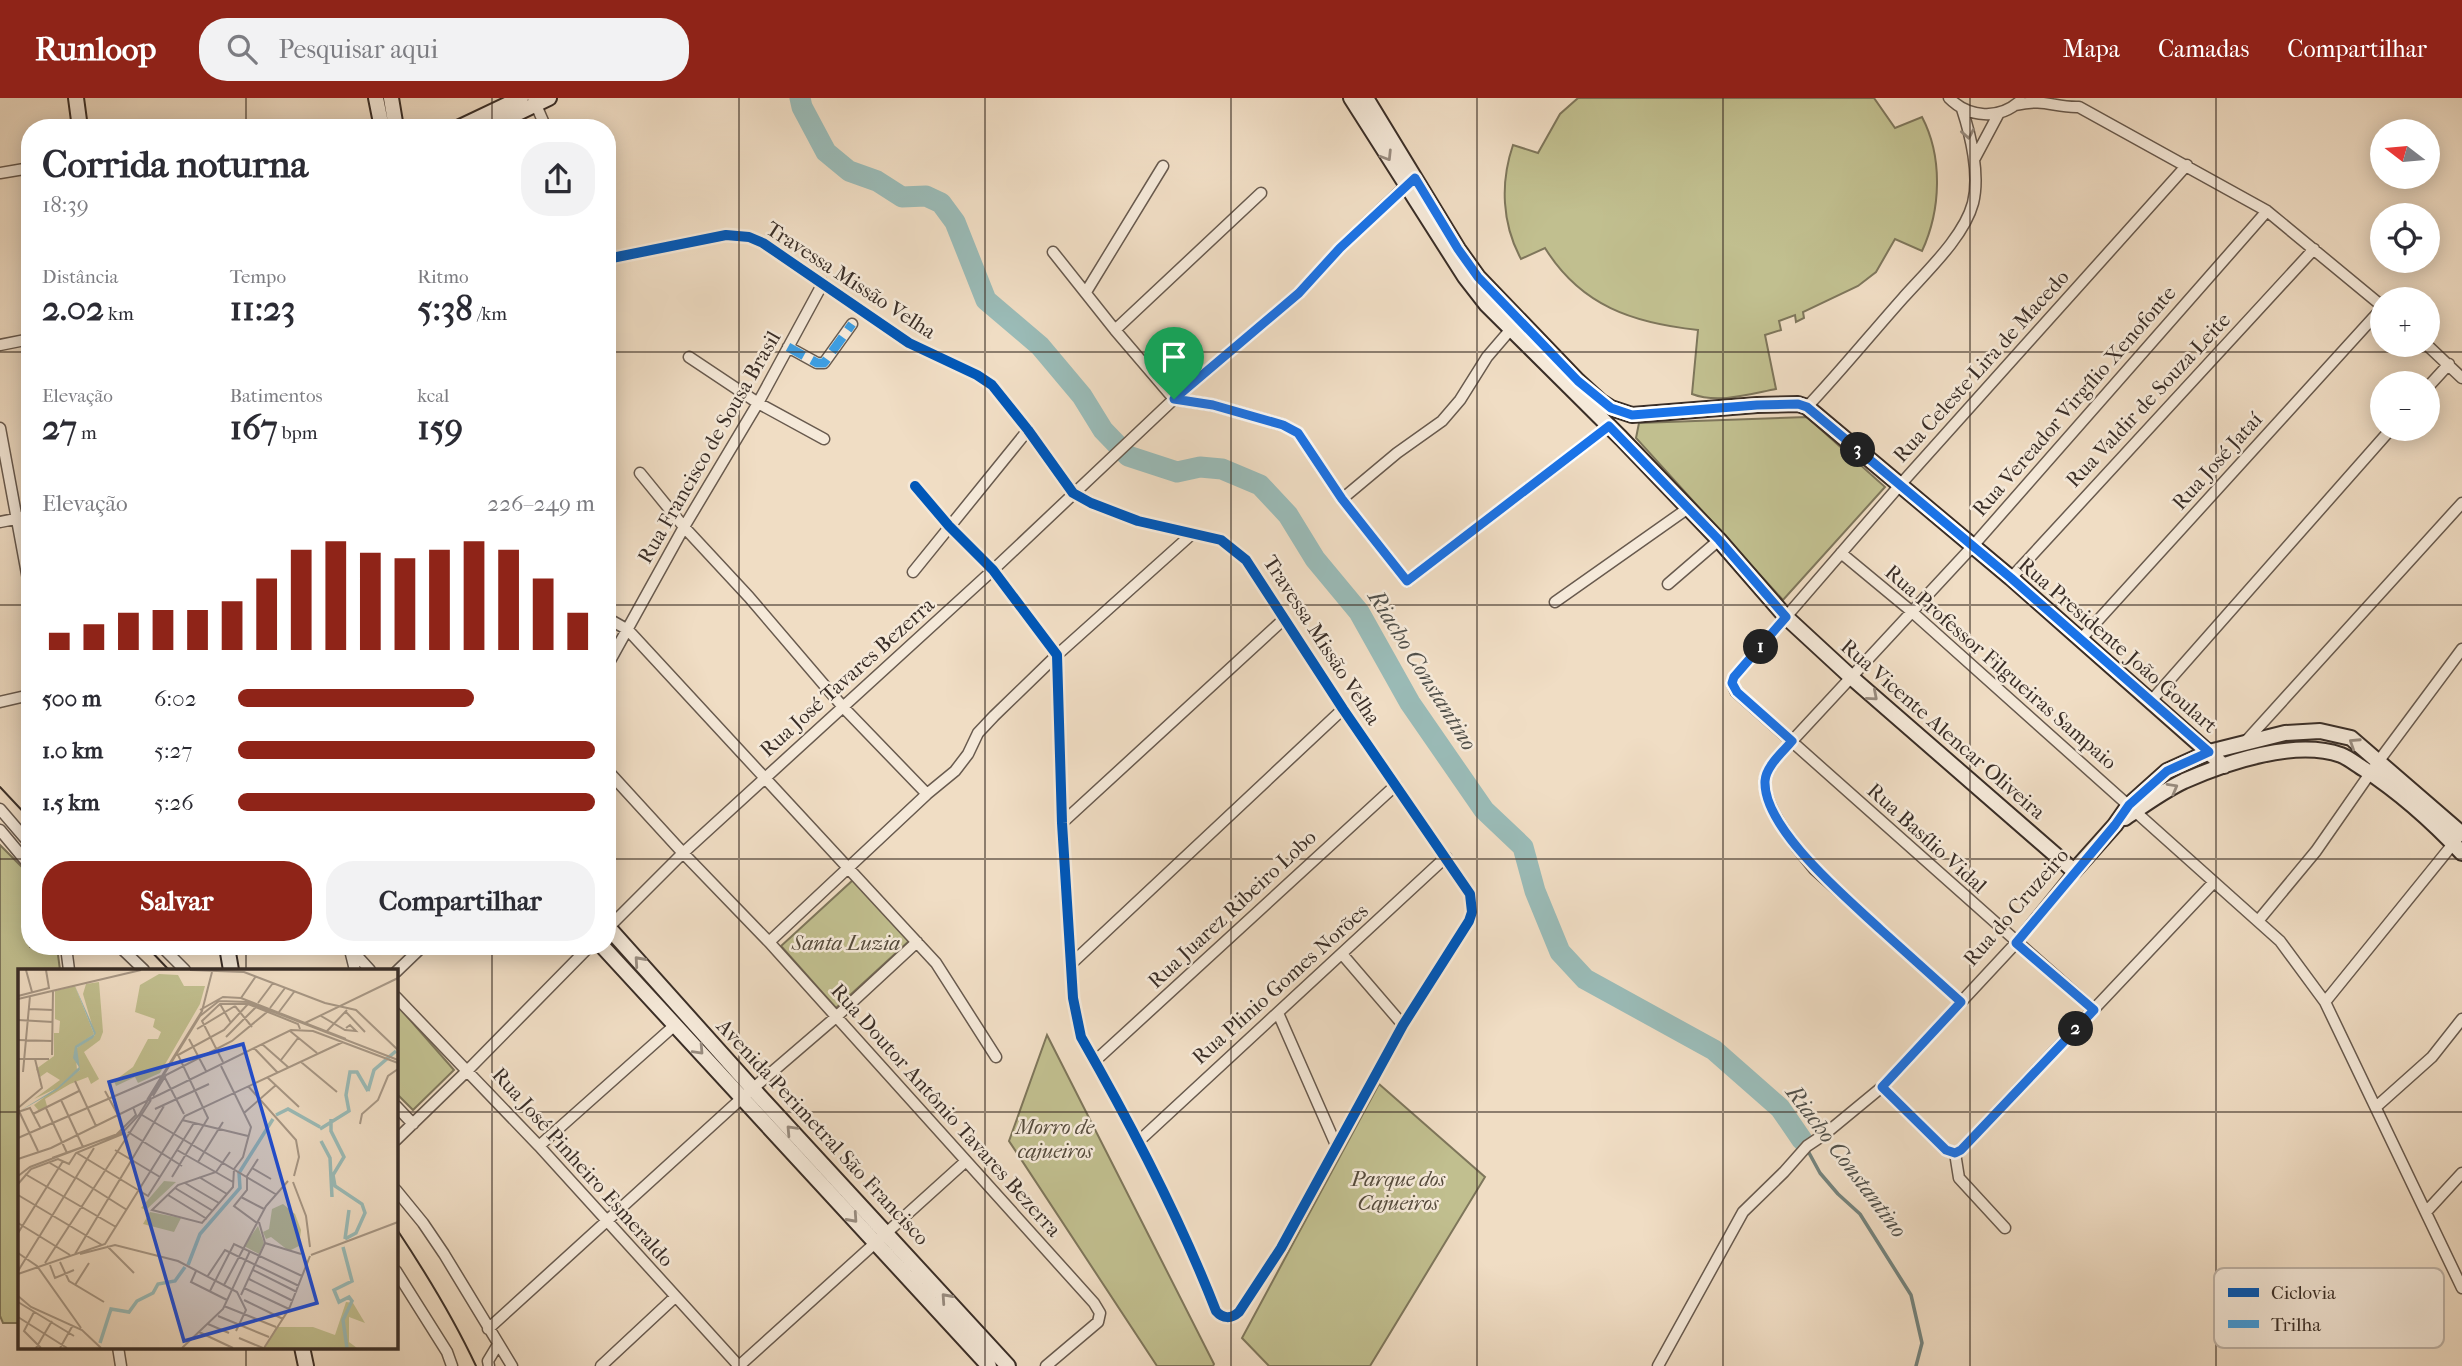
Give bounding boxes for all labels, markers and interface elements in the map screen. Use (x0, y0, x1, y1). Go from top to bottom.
search box (199, 18, 689, 81)
text: Runloop (35, 30, 157, 69)
icon: search (223, 30, 261, 68)
text: Pesquisar aqui (279, 34, 438, 65)
text: Mapa (2063, 35, 2120, 63)
text: Camadas (2158, 35, 2249, 63)
text: Compartilhar (2287, 35, 2427, 63)
north arrow (2370, 119, 2440, 189)
map controls (2370, 119, 2440, 441)
one-way arrow (1960, 128, 1975, 140)
text: Corrida noturna (42, 142, 308, 187)
button: share (521, 142, 595, 216)
one-way arrow (1378, 148, 1391, 161)
text: 18:39 (42, 191, 89, 218)
button: locate (2370, 203, 2440, 273)
street label: Travessa Missão Velha (762, 216, 940, 344)
street label: Rua Celeste Lira de Macedo (1888, 265, 2074, 467)
text: Distância (42, 266, 118, 288)
text: Tempo (230, 266, 286, 288)
text: Ritmo (417, 266, 469, 288)
street label: Rua Vereador Virgílio Xenofonte (1967, 281, 2181, 521)
button: + (2370, 287, 2440, 357)
text: 2.02 (42, 288, 104, 329)
text: 11:23 (230, 288, 295, 329)
text: 5:38 (417, 288, 473, 329)
text: km (104, 303, 134, 325)
text: /km (473, 303, 507, 325)
street label: Rua Valdir de Souza Leite (2061, 308, 2235, 492)
street label: Rua Francisco de Sousa Brasil (633, 326, 786, 567)
pin (1144, 327, 1204, 399)
icon: arrive (1155, 338, 1193, 376)
button: − (2370, 371, 2440, 441)
text: Elevação (42, 385, 113, 407)
text: Batimentos (230, 385, 323, 407)
text: kcal (417, 385, 449, 407)
text: 27 (42, 407, 77, 448)
text: 167 (230, 407, 278, 448)
text: 159 (417, 407, 463, 448)
street label: Rua José Jataí (2167, 407, 2267, 514)
text: m (77, 422, 97, 444)
text: bpm (278, 422, 318, 444)
pin: 3 (1840, 432, 1876, 468)
text: 3 (1854, 438, 1861, 460)
text: Elevação (42, 490, 128, 517)
text: 226–249 m (487, 490, 595, 517)
street label: Travessa Missão Velha (1258, 551, 1386, 729)
street label: Rua Presidente João Goulart (2014, 552, 2223, 738)
street label: Rua Professor Filgueiras Sampaio (1880, 560, 2122, 774)
water label: Riacho Constantino (1361, 584, 1483, 755)
street label: Rua José Tavares Bezerra (755, 592, 939, 762)
pin: 1 (1744, 630, 1778, 664)
street label: Rua Vicente Alencar Oliveira (1836, 634, 2050, 824)
text: 1 (1757, 635, 1764, 657)
text: 500 m (42, 685, 101, 712)
text: 6:02 (154, 685, 197, 712)
one-way arrow (1864, 688, 1877, 700)
text: 1.0 km (42, 737, 103, 764)
text: 5:27 (154, 737, 192, 764)
one-way arrow (2349, 738, 2362, 751)
street label: Rua Basílio Vidal (1863, 778, 1992, 898)
one-way arrow (2165, 783, 2178, 796)
text: 1.5 km (42, 789, 100, 816)
text: 5:26 (154, 789, 194, 816)
street label: Rua Juarez Ribeiro Lobo (1143, 825, 1321, 993)
street label: Rua do Cruzeiro (1958, 843, 2074, 971)
button: Salvar (42, 861, 312, 941)
button: Compartilhar (326, 861, 595, 941)
street label: Rua Plinio Gomes Norões (1187, 899, 1373, 1069)
park label: Santa Luzia (791, 931, 900, 955)
one-way arrow (635, 957, 647, 970)
inset map (18, 969, 397, 1348)
street label: Rua Doutor Antônio Tavares Bezerra (826, 979, 1066, 1242)
pin: 2 (2058, 1012, 2094, 1046)
street label: Avenida Perimetral São Francisco (711, 1013, 934, 1250)
text: 2 (2071, 1017, 2080, 1039)
one-way arrow (691, 1042, 704, 1055)
street label: Rua José Pinheiro Esmeraldo (487, 1062, 679, 1272)
water label: Riacho Constantino (1779, 1078, 1913, 1243)
park label: Morro de cajueiros (1014, 1115, 1095, 1163)
one-way arrow (787, 1125, 800, 1138)
park label: Parque dos Cajueiros (1350, 1167, 1446, 1215)
one-way arrow (845, 1210, 857, 1223)
legend (2214, 1268, 2444, 1348)
text: Ciclovia (2271, 1282, 2336, 1304)
one-way arrow (941, 1293, 954, 1306)
text: Trilha (2271, 1314, 2321, 1336)

